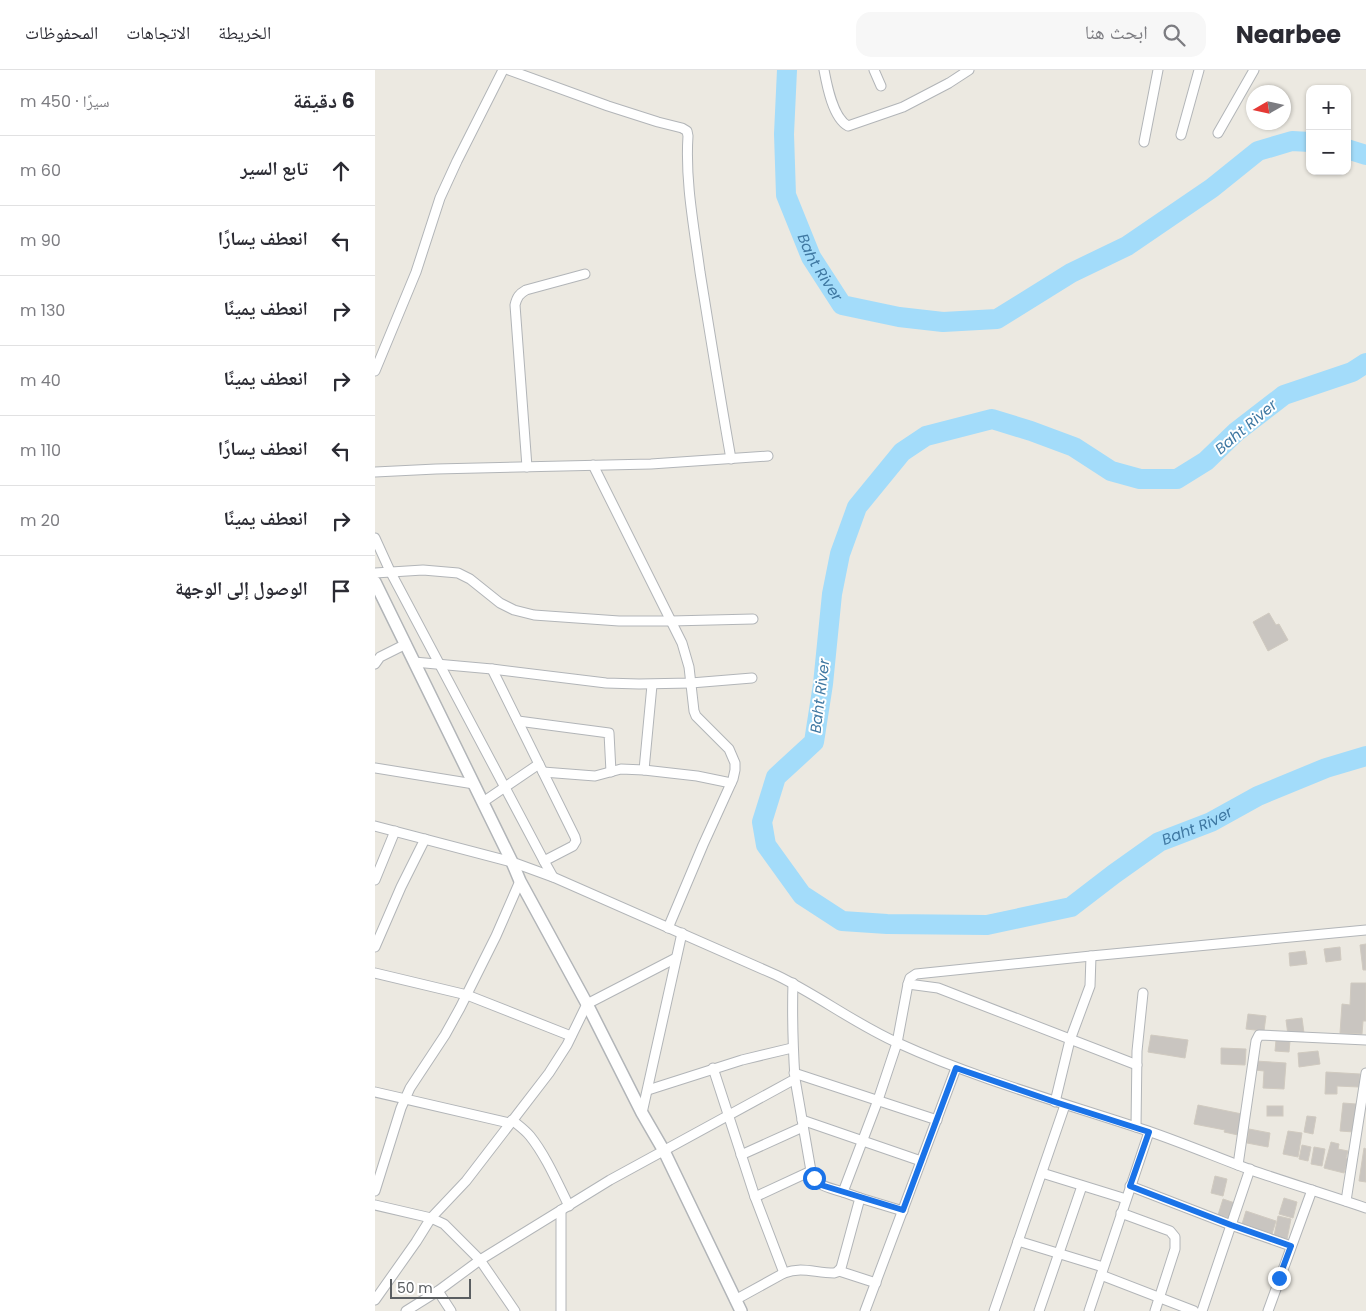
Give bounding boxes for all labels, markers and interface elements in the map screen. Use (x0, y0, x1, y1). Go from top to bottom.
search box (856, 12, 1206, 57)
text: Nearbee (1236, 18, 1341, 51)
text: ابحث هنا (1085, 19, 1148, 46)
text: المحفوظات (25, 20, 98, 45)
text: الاتجاهات (126, 20, 190, 45)
text: الخريطة (218, 20, 271, 45)
icon: search (1160, 21, 1188, 49)
north arrow (1246, 85, 1291, 130)
map controls (1306, 85, 1351, 175)
button: + (1306, 85, 1351, 130)
text: 6 دقيقة (293, 86, 355, 115)
text: سيرًا · 450 m (20, 90, 109, 113)
button: − (1306, 130, 1351, 175)
text: تابع السير (241, 155, 308, 182)
icon: ahead (327, 157, 355, 185)
text: 60 m (20, 159, 61, 182)
text: انعطف يسارًا (218, 225, 308, 252)
icon: left (327, 227, 355, 255)
text: 90 m (20, 229, 61, 252)
water label: Baht River (793, 230, 848, 305)
text: انعطف يمينًا (223, 295, 308, 322)
icon: right (327, 297, 355, 325)
text: 130 m (20, 299, 65, 322)
text: انعطف يمينًا (223, 365, 308, 392)
icon: right (327, 367, 355, 395)
text: 40 m (20, 369, 61, 392)
water label: Baht River (1210, 394, 1281, 459)
text: انعطف يسارًا (218, 435, 308, 462)
icon: left (327, 437, 355, 465)
text: 110 m (20, 439, 61, 462)
text: انعطف يمينًا (223, 505, 308, 532)
icon: right (327, 507, 355, 535)
text: 20 m (20, 509, 60, 532)
text: الوصول إلى الوجهة (175, 575, 308, 602)
icon: arrive (327, 577, 355, 605)
water label: Baht River (805, 657, 835, 734)
water label: Baht River (1159, 801, 1236, 850)
route start (803, 1167, 826, 1190)
route end (1268, 1267, 1291, 1290)
scale bar (390, 1276, 471, 1299)
text: 50 m (397, 1278, 433, 1298)

